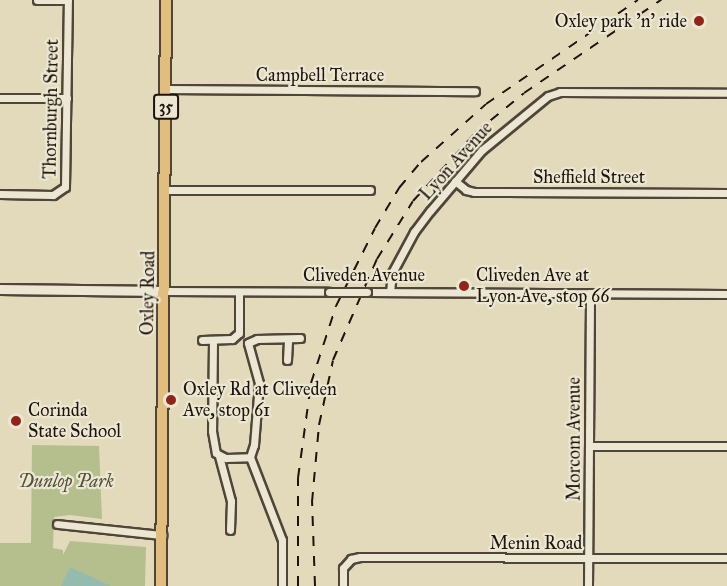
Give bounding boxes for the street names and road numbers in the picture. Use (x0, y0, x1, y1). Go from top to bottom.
street label: Thornburgh Street (39, 39, 63, 179)
street label: Campbell Terrace (256, 64, 384, 86)
road number: 35 (152, 94, 180, 120)
street label: Lyon Avenue (415, 117, 497, 205)
street label: Sheffield Street (533, 166, 645, 188)
street label: Oxley Road (136, 251, 160, 335)
street label: Cliveden Avenue (303, 264, 425, 286)
street label: Morcom Avenue (563, 377, 585, 501)
street label: Menin Road (490, 532, 582, 554)

